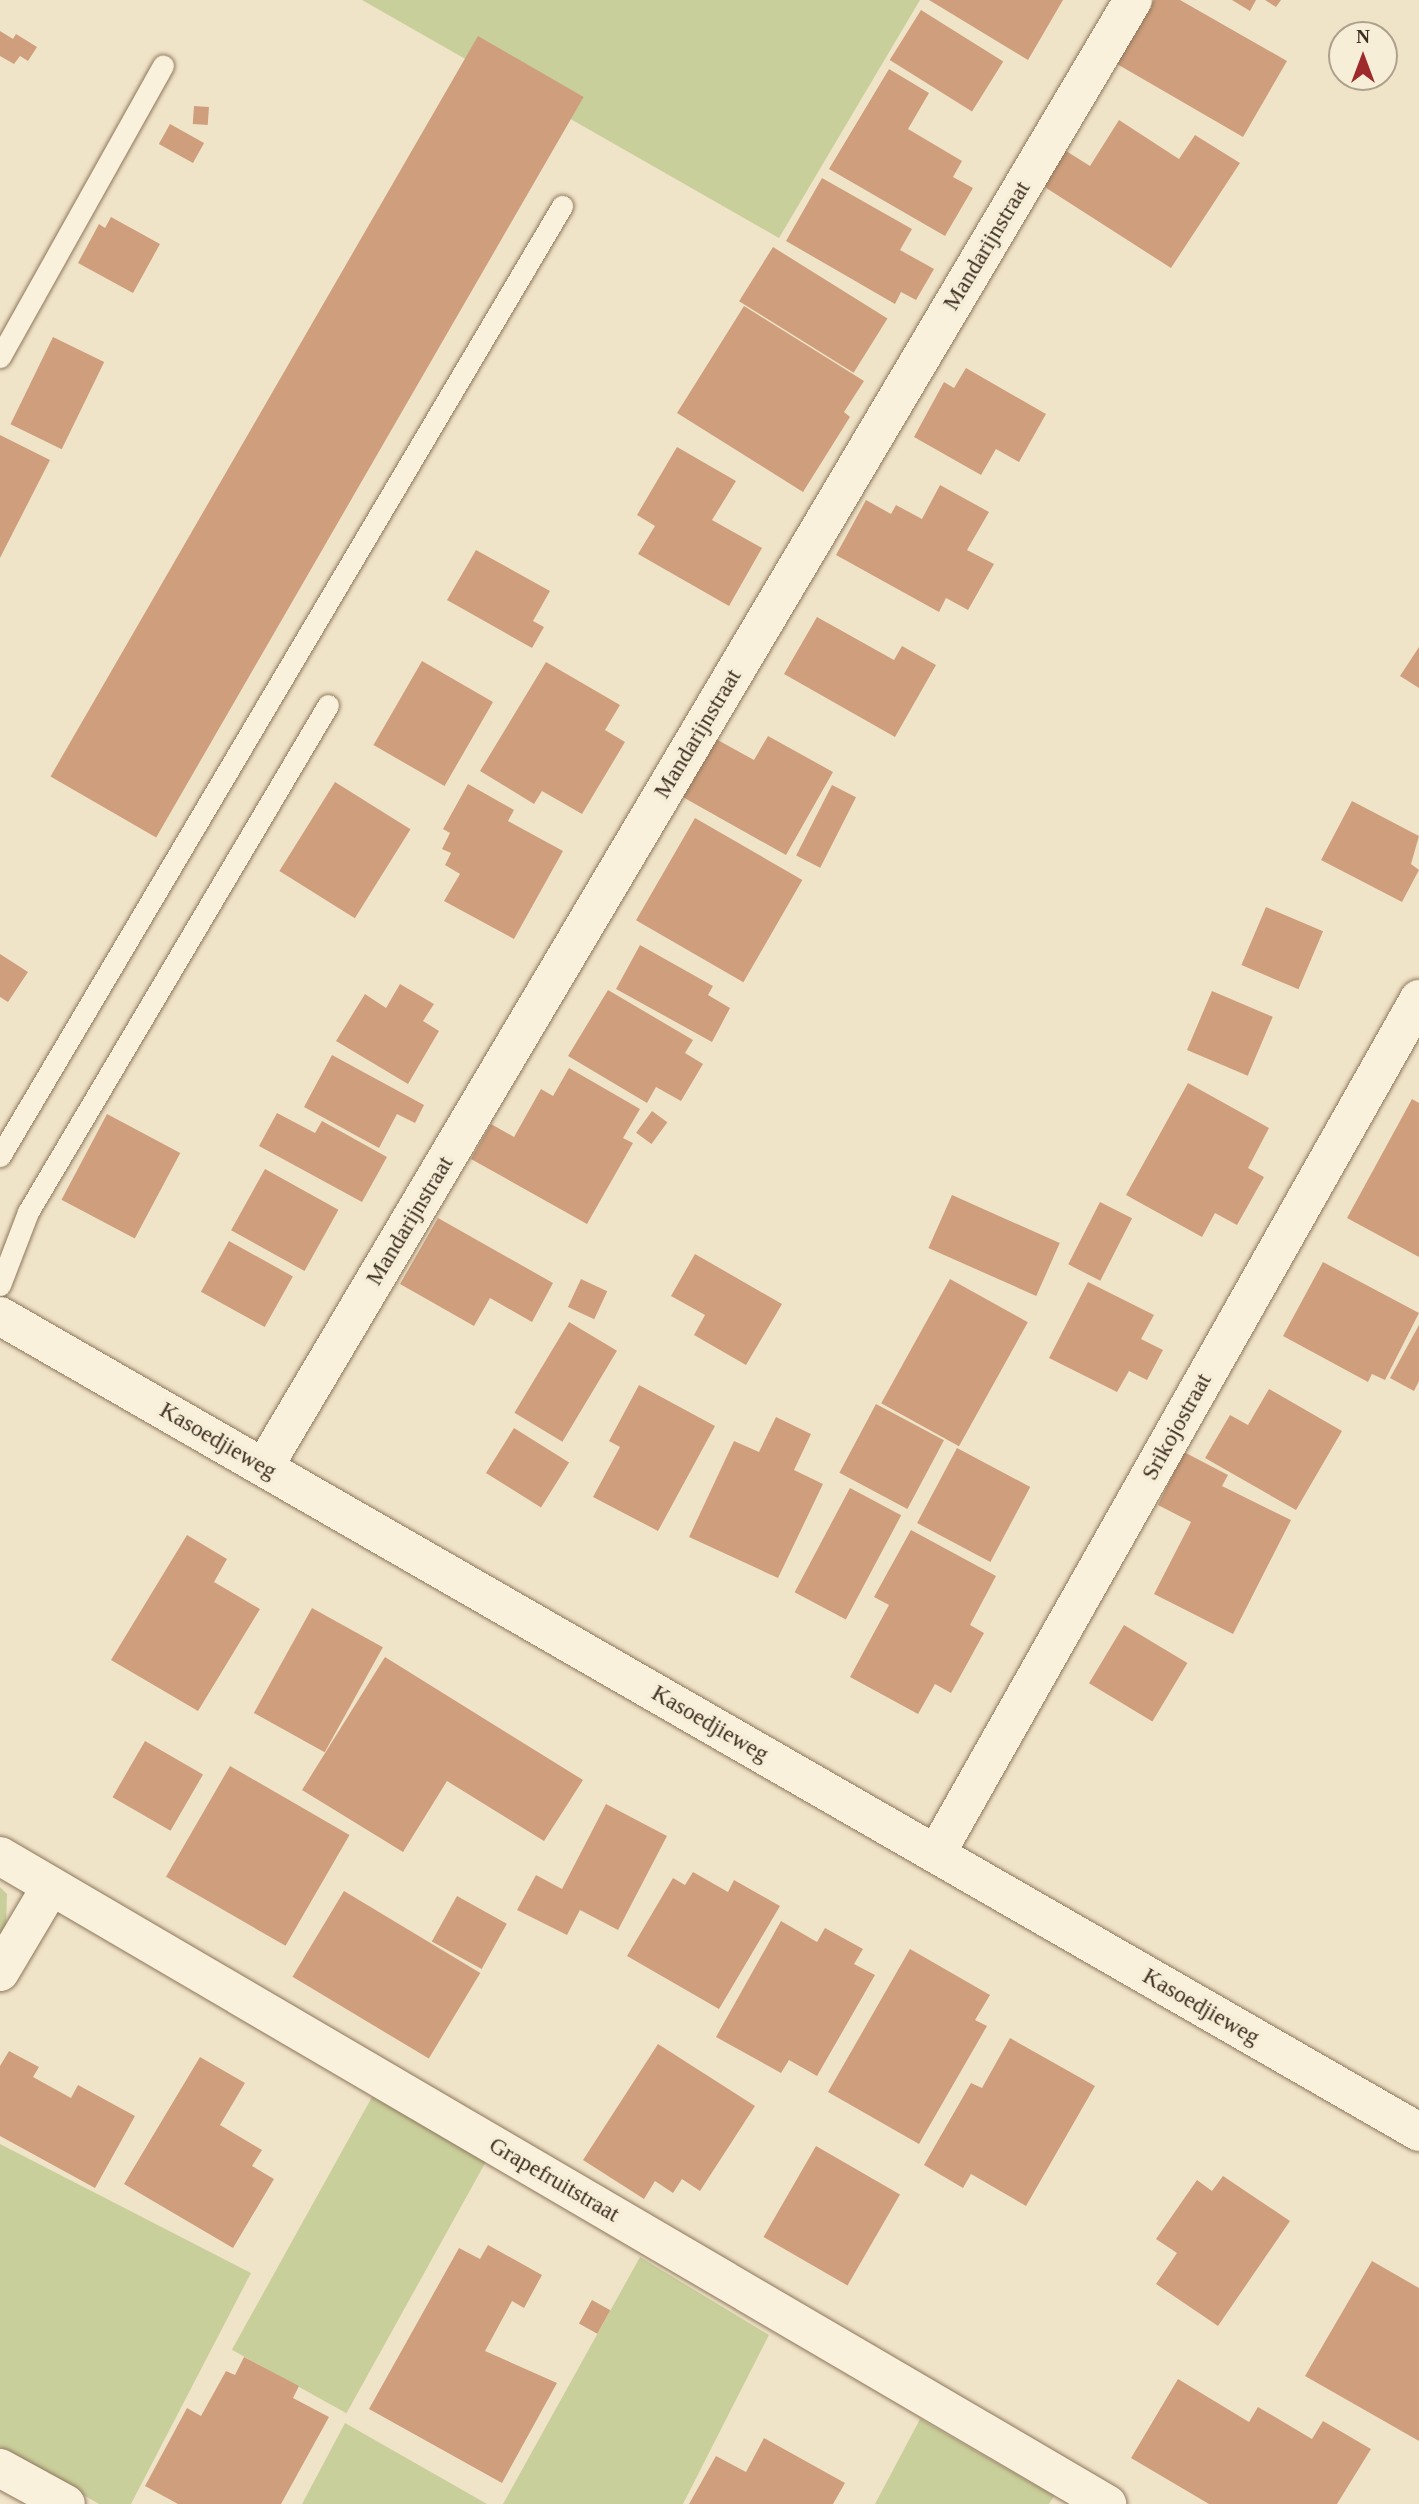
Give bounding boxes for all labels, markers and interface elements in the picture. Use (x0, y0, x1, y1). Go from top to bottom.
north arrow (1328, 21, 1398, 91)
text: N (1356, 26, 1370, 47)
street label: Mandarijnstraat (938, 176, 1036, 316)
street label: Mandarijnstraat (649, 664, 747, 804)
street label: Mandarijnstraat (361, 1151, 459, 1291)
street label: Srikojostraat (1136, 1369, 1218, 1485)
street label: Kasoedjieweg (155, 1396, 281, 1486)
street label: Kasoedjieweg (647, 1679, 773, 1769)
street label: Kasoedjieweg (1138, 1962, 1264, 2052)
street label: Grapefruitstraat (484, 2132, 624, 2228)

